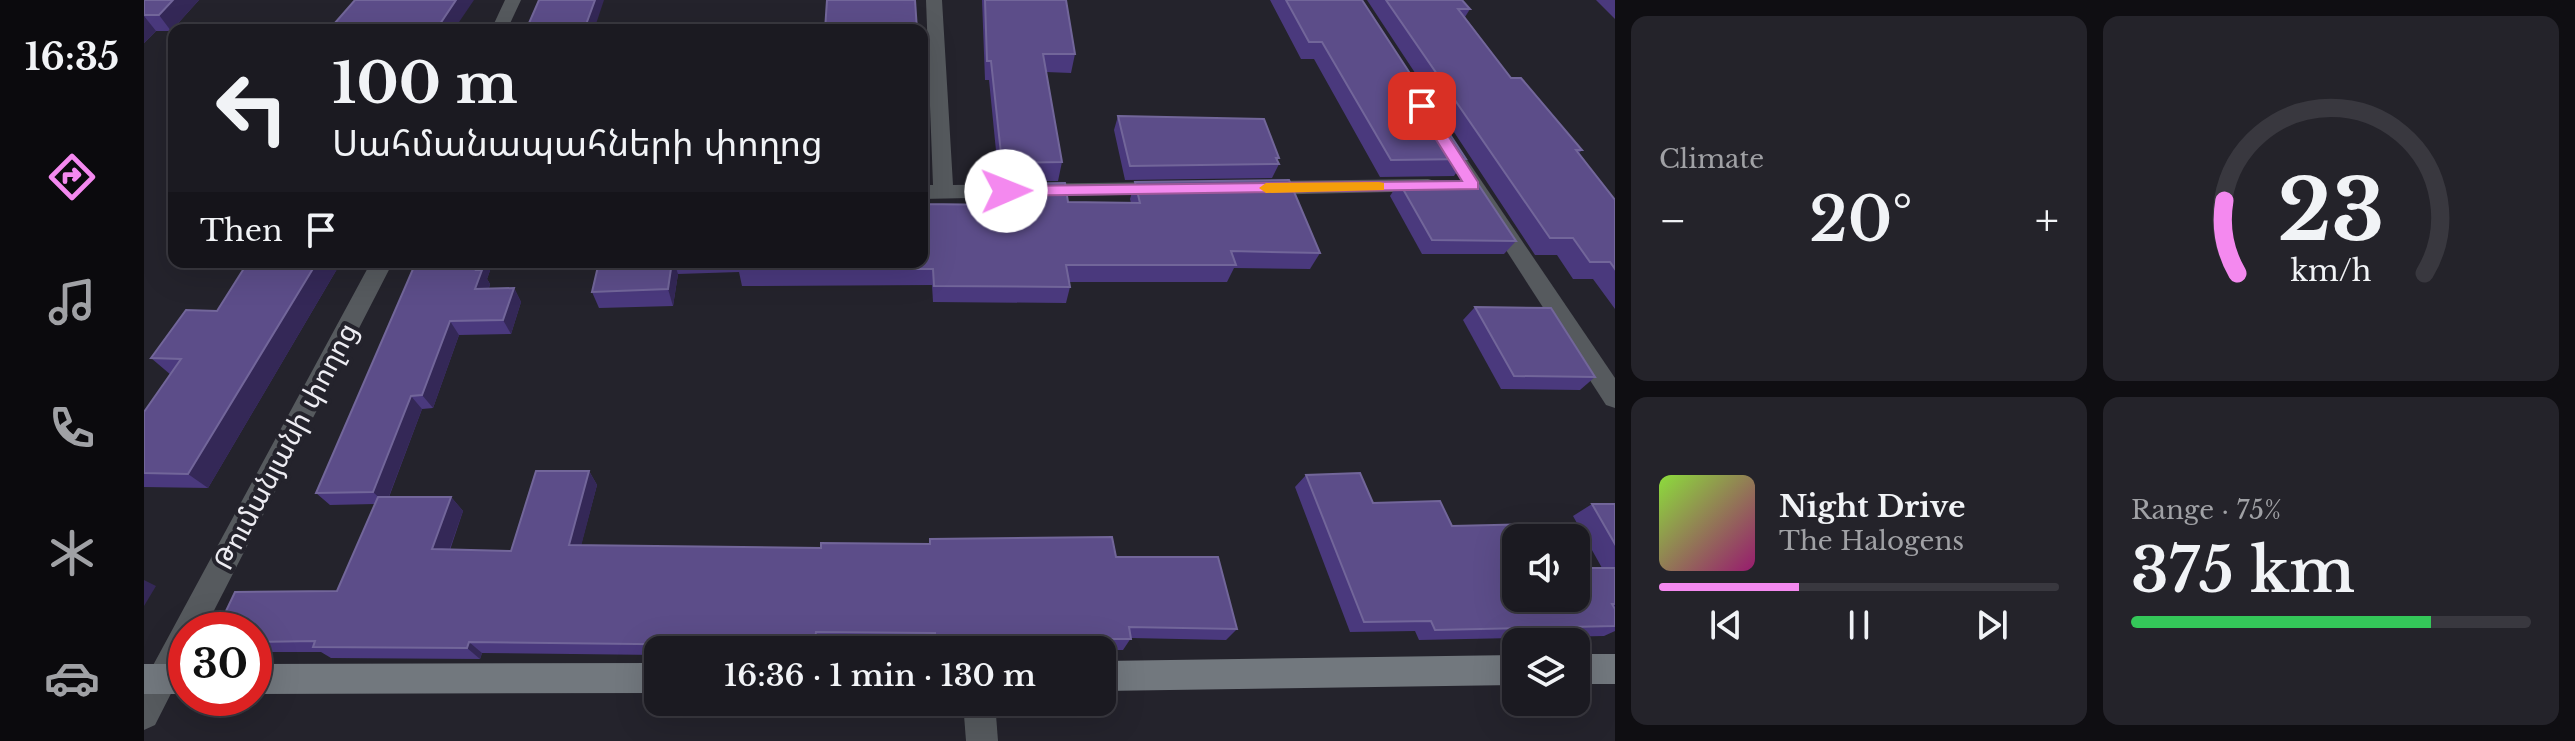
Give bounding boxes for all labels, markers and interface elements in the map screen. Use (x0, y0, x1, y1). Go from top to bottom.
text: 16:35 (25, 35, 119, 80)
text: 100 m (332, 49, 518, 118)
icon: left (200, 56, 304, 160)
pin (1388, 72, 1456, 140)
icon: arrive (1400, 84, 1444, 128)
text: Սահմանապահների փողոց (332, 121, 823, 166)
text: Climate (1659, 143, 1764, 175)
icon: directions (44, 149, 100, 205)
position arrow (964, 149, 1048, 233)
text: 23 (2277, 159, 2385, 262)
text: 20° (1809, 183, 1912, 257)
text: − (1659, 193, 1687, 248)
text: + (2035, 193, 2059, 248)
icon: arrive (299, 208, 343, 252)
text: Then (200, 212, 283, 249)
text: km/h (2290, 253, 2372, 289)
icon: music (44, 274, 100, 330)
street label: Թումանյանի փողոց (206, 317, 365, 576)
icon: phone (44, 400, 100, 456)
text: Night Drive (1779, 488, 1965, 525)
text: Range · 75% (2131, 494, 2281, 526)
map controls (1502, 524, 1590, 716)
button: sound (1502, 524, 1590, 612)
icon: climate (44, 525, 100, 581)
text: The Halogens (1779, 525, 1964, 557)
text: 375 km (2131, 534, 2355, 608)
icon: previous (1704, 603, 1748, 647)
icon: pause (1837, 603, 1881, 647)
icon: next (1970, 603, 2014, 647)
speed limit sign: 30 (168, 612, 272, 716)
button: layers (1502, 628, 1590, 716)
icon: car (44, 650, 100, 706)
text: 16:36 · 1 min · 130 m (724, 657, 1036, 694)

